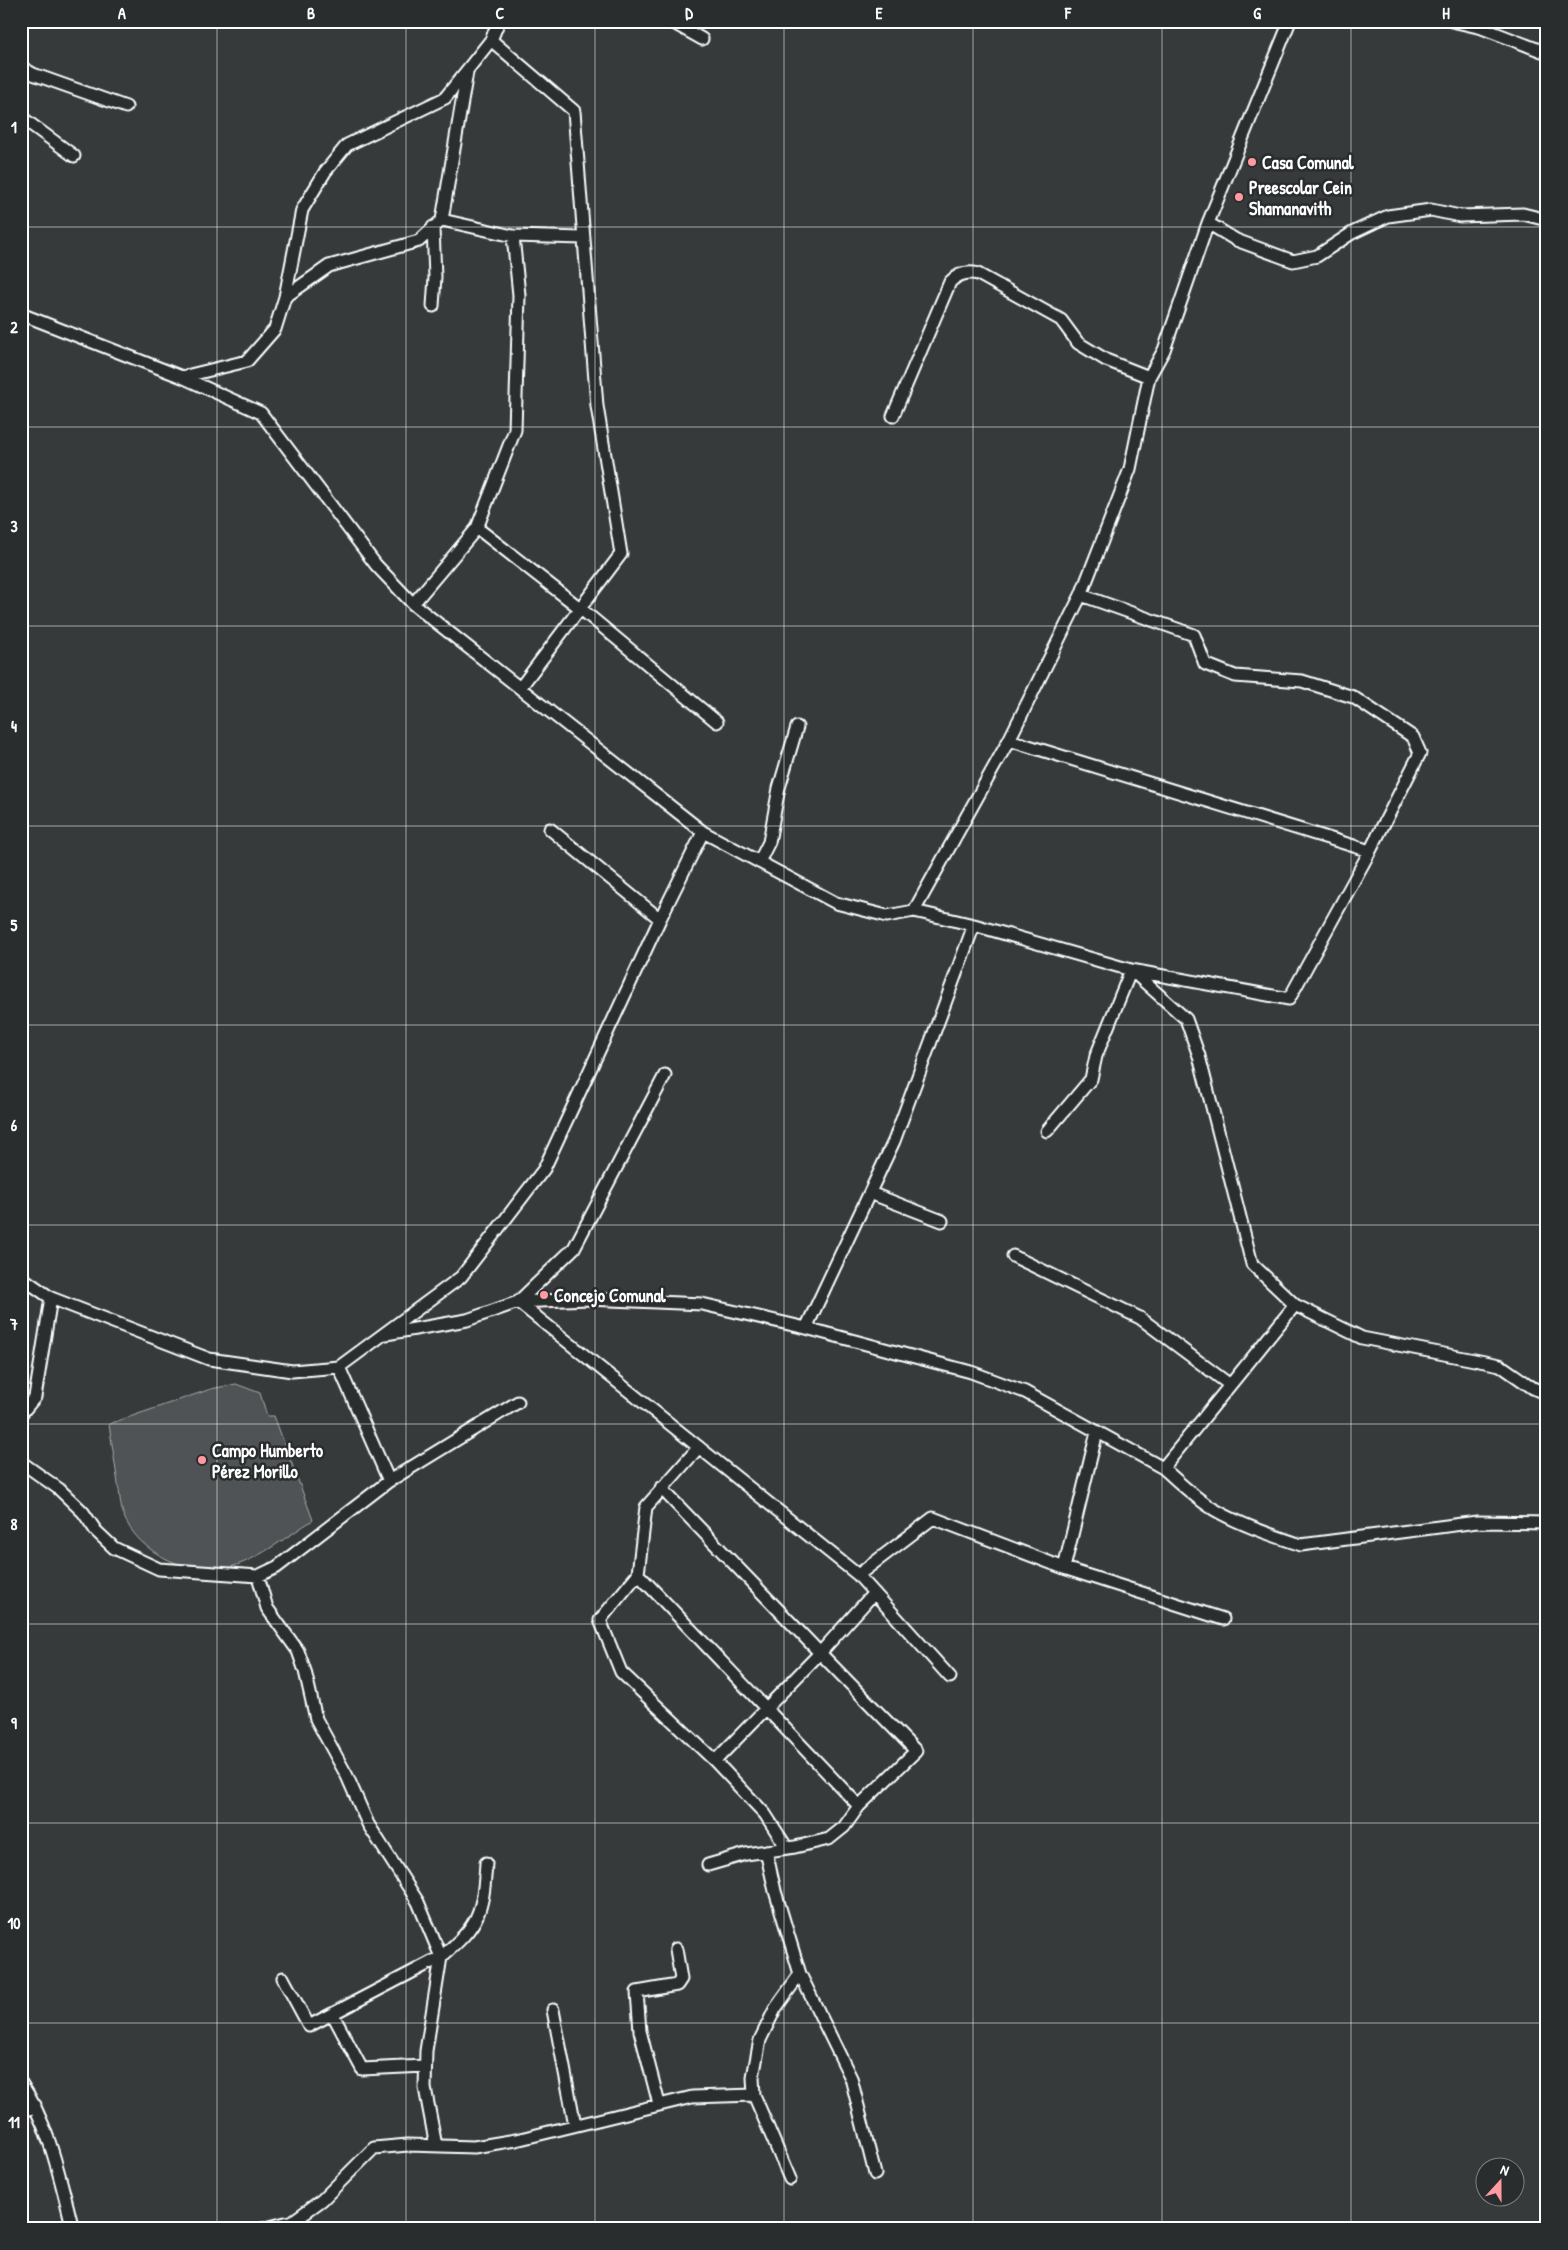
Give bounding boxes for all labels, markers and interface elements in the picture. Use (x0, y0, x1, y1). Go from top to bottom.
text: A (118, 2, 126, 24)
text: B (307, 2, 315, 24)
text: C (496, 2, 505, 24)
text: D (685, 2, 693, 24)
text: E (875, 2, 883, 24)
text: F (1064, 2, 1072, 24)
text: G (1253, 2, 1261, 24)
text: H (1442, 2, 1450, 24)
text: 1 (11, 116, 17, 138)
place label: Casa Comunal (1262, 150, 1355, 175)
marker: Casa Comunal (1246, 156, 1258, 168)
place label: Preescolar Cein Shamanavith (1249, 175, 1352, 221)
marker: Preescolar Cein Shamanavith (1233, 191, 1245, 203)
text: 2 (10, 316, 18, 338)
text: 3 (10, 515, 18, 537)
text: 4 (11, 715, 17, 737)
text: 5 (11, 914, 18, 936)
text: 6 (11, 1114, 18, 1136)
place label: Concejo Comunal (554, 1283, 667, 1308)
marker: Concejo Comunal (538, 1289, 550, 1301)
text: 7 (9, 1313, 18, 1335)
place label: Campo Humberto Pérez Morillo (212, 1438, 324, 1484)
marker: Campo Humberto Pérez Morillo (196, 1454, 208, 1466)
text: 8 (11, 1513, 18, 1535)
text: 9 (11, 1712, 17, 1734)
text: 10 (8, 1912, 20, 1934)
text: 11 (8, 2111, 20, 2133)
north arrow (1476, 2158, 1526, 2208)
text: N (1498, 2159, 1512, 2180)

